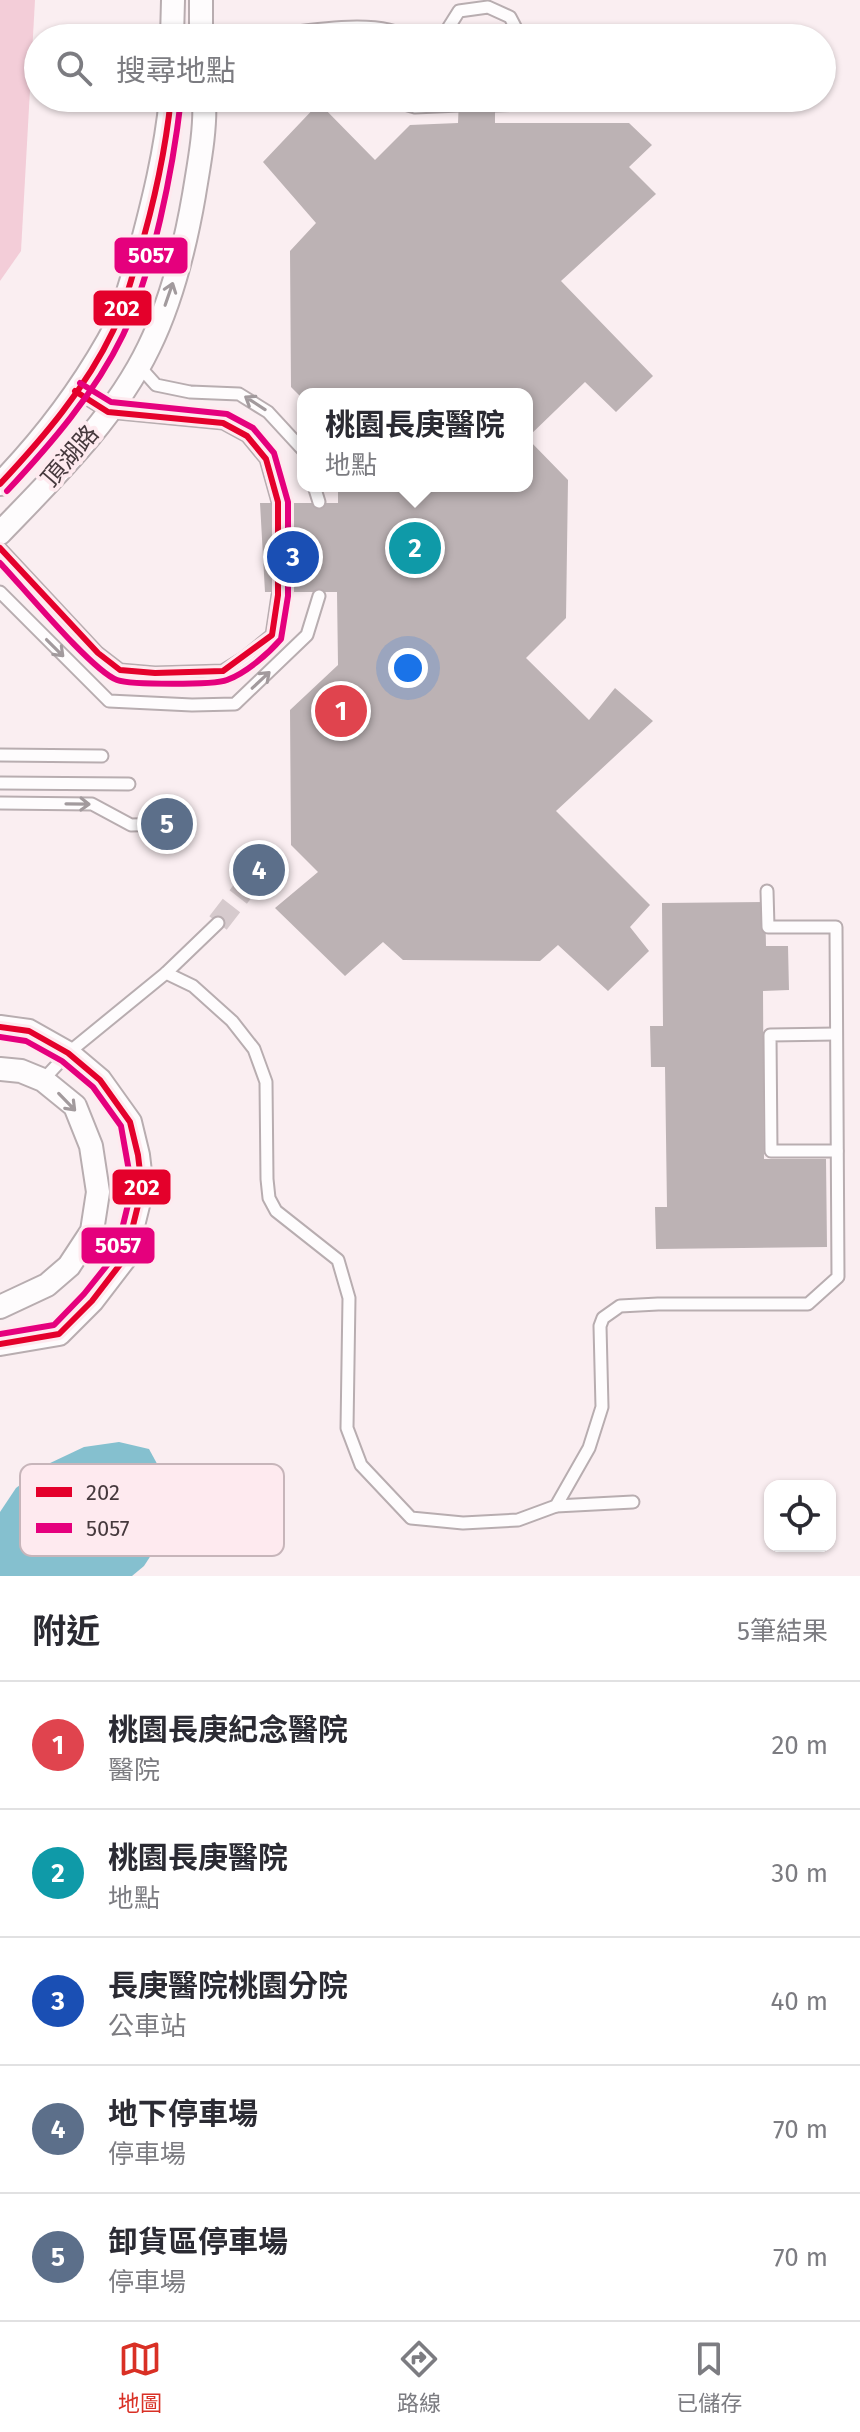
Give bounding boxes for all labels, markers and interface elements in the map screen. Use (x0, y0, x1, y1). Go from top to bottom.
search box (24, 24, 836, 112)
icon: search (52, 46, 96, 90)
text: 搜尋地點 (116, 53, 236, 89)
line badge: 5057 (113, 236, 189, 275)
text: 5057 (128, 242, 174, 269)
one-way arrow (163, 282, 178, 307)
line badge: 202 (92, 289, 153, 327)
text: 202 (104, 295, 140, 322)
popup (297, 388, 533, 492)
one-way arrow (244, 395, 266, 412)
text: 桃園長庚醫院 (325, 407, 505, 443)
street label: 頂湖路 (36, 420, 104, 492)
text: 地點 (325, 450, 377, 481)
pin: 2 (389, 518, 441, 578)
pin: 3 (267, 527, 319, 587)
one-way arrow (45, 638, 64, 657)
your location (388, 648, 428, 688)
one-way arrow (250, 672, 270, 690)
pin: 1 (315, 681, 367, 741)
pin: 5 (141, 794, 193, 854)
one-way arrow (64, 796, 91, 811)
pin: 4 (233, 840, 285, 900)
one-way arrow (57, 1091, 77, 1111)
line badge: 202 (111, 1168, 172, 1206)
text: 202 (124, 1174, 160, 1201)
line badge: 5057 (80, 1226, 156, 1265)
text: 5057 (95, 1232, 141, 1259)
legend (20, 1464, 284, 1556)
text: 202 (86, 1479, 120, 1506)
map controls (764, 1480, 836, 1552)
button: locate (764, 1480, 836, 1552)
text: 5057 (86, 1515, 130, 1542)
text: 附近 (32, 1611, 100, 1652)
text: 5筆結果 (737, 1616, 828, 1647)
text: 桃園長庚紀念醫院 (108, 1712, 348, 1748)
text: 1 (52, 1730, 64, 1761)
text: 20 m (771, 1730, 828, 1761)
text: 醫院 (108, 1755, 160, 1786)
text: 桃園長庚醫院 (108, 1840, 288, 1876)
text: 2 (51, 1858, 65, 1889)
text: 30 m (771, 1858, 828, 1889)
text: 地點 (108, 1883, 160, 1914)
text: 長庚醫院桃園分院 (108, 1968, 348, 2004)
text: 3 (51, 1986, 65, 2017)
text: 40 m (770, 1986, 828, 2017)
text: 公車站 (108, 2011, 186, 2042)
text: 地下停車場 (108, 2096, 258, 2132)
text: 4 (51, 2114, 65, 2145)
text: 70 m (773, 2114, 828, 2145)
text: 停車場 (108, 2139, 186, 2170)
text: 卸貨區停車場 (108, 2224, 288, 2260)
text: 5 (51, 2242, 65, 2273)
text: 70 m (773, 2242, 828, 2273)
text: 停車場 (108, 2267, 186, 2298)
tab: 地圖 (118, 2337, 162, 2417)
tab: 路線 (397, 2337, 441, 2417)
tab: 已儲存 (676, 2337, 742, 2417)

